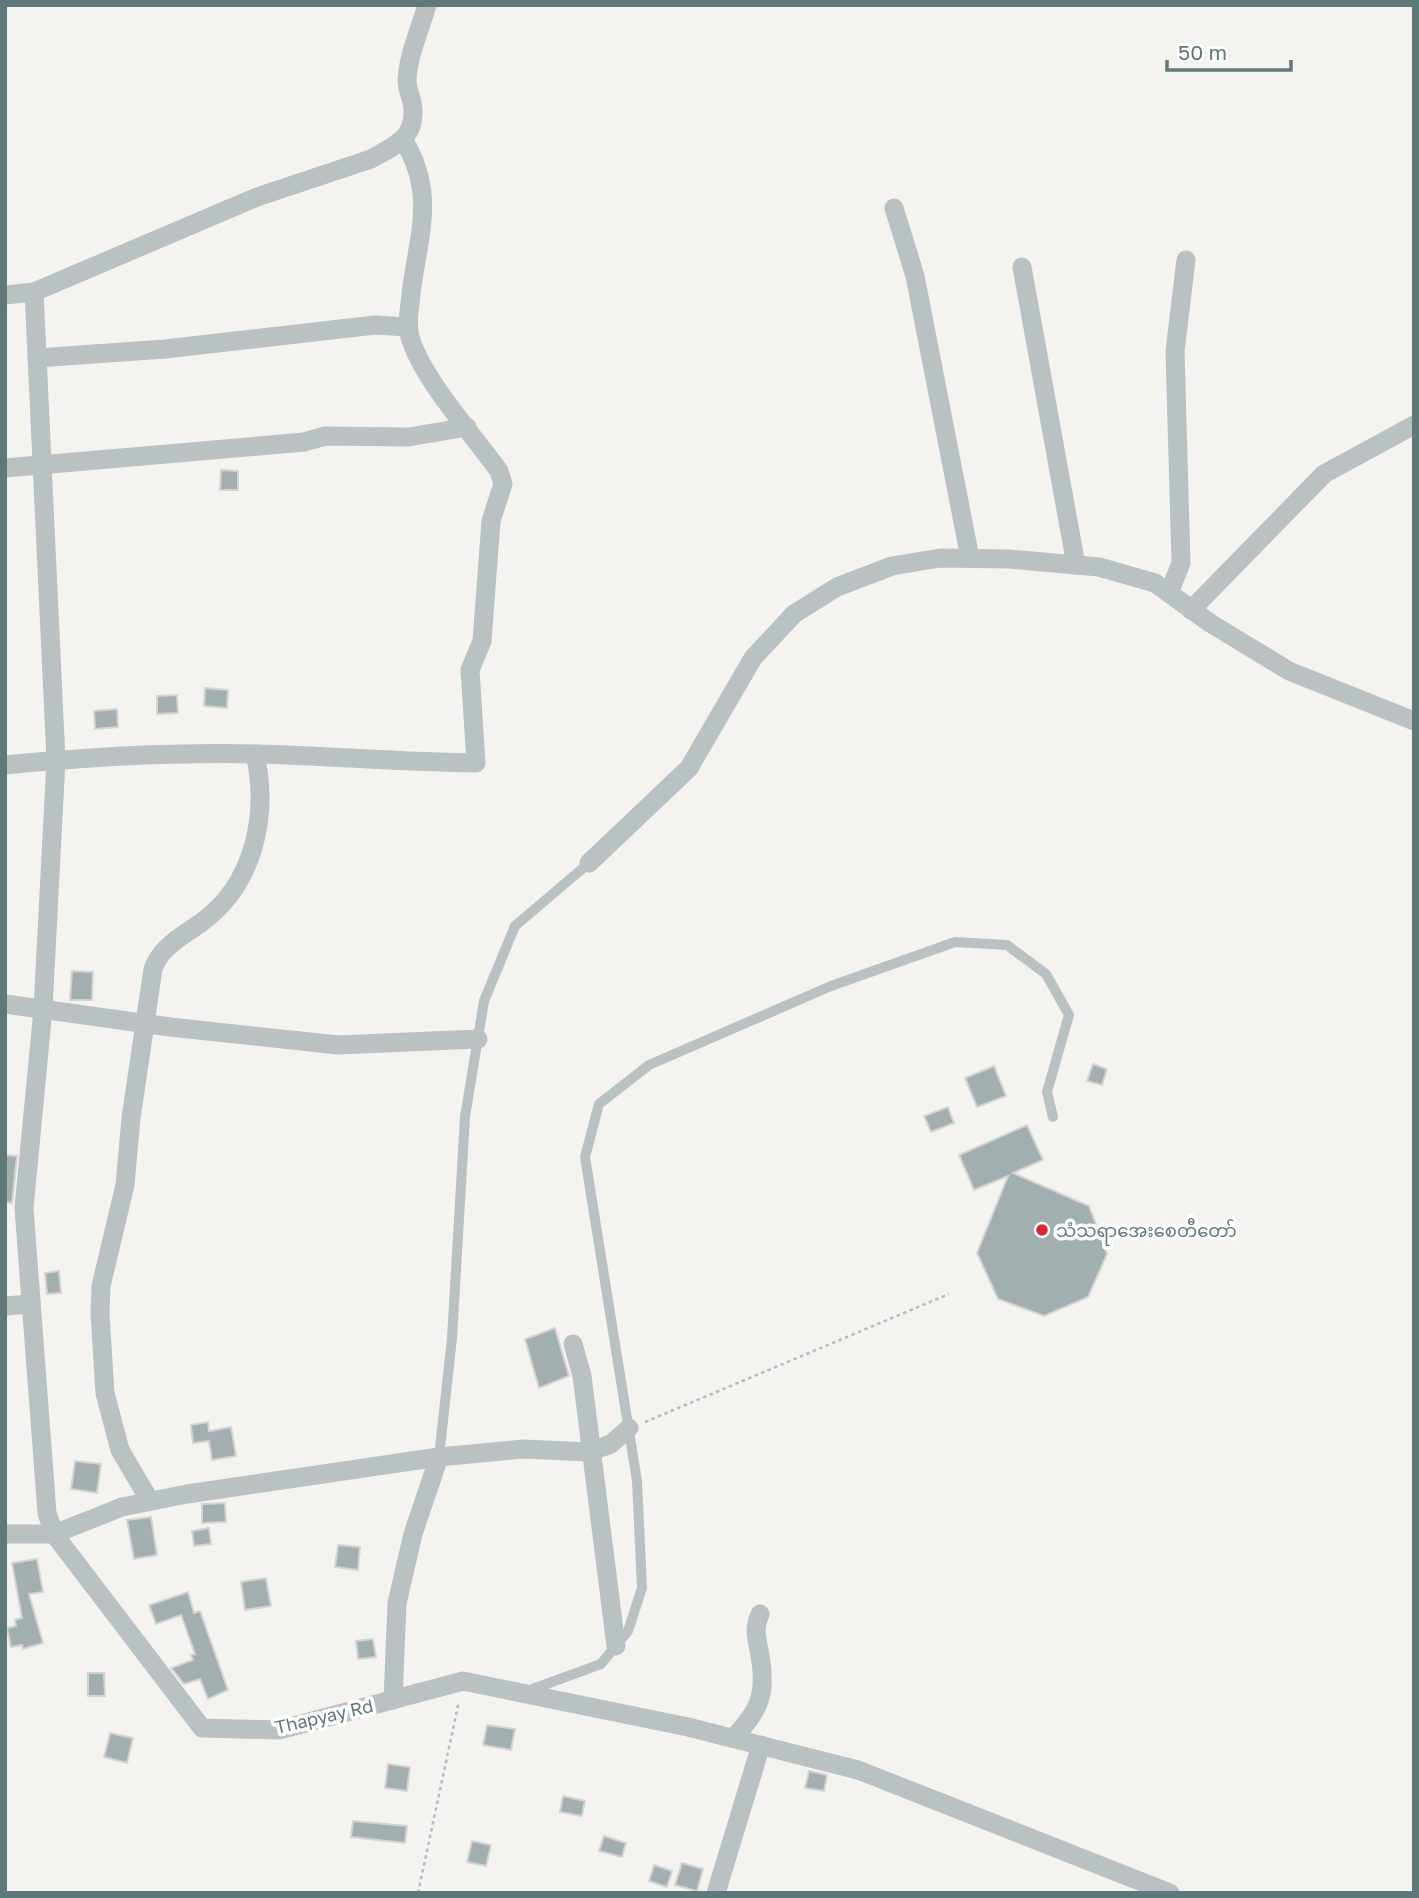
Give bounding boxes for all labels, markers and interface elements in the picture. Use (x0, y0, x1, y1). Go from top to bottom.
scale bar (1167, 28, 1291, 72)
text: 50 m (1178, 39, 1227, 65)
place label: သံသရာအေးစေတီတော် (1056, 1217, 1237, 1246)
marker: သံသရာအေးစေတီတော် (1034, 1222, 1050, 1238)
street label: Thapyay Rd (273, 1694, 375, 1738)

